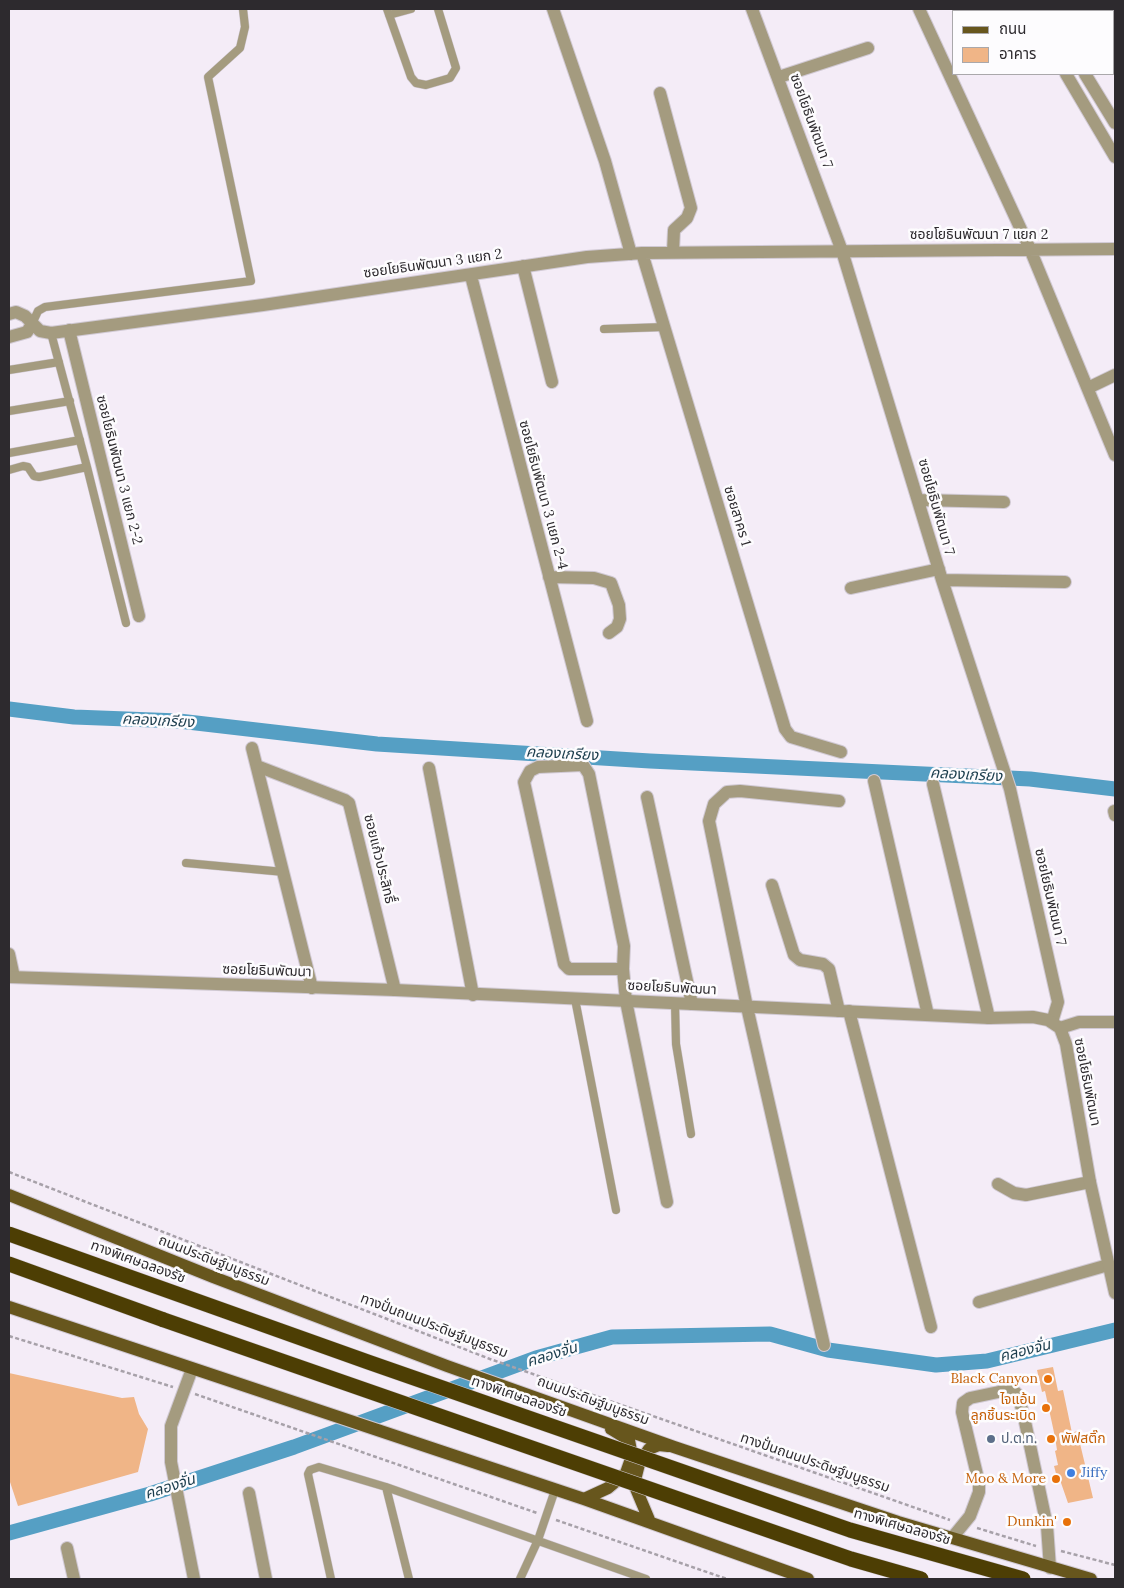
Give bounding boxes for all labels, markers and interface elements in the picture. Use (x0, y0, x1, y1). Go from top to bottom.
legend (952, 10, 1114, 75)
text: ถนน (999, 19, 1026, 38)
text: อาคาร (999, 44, 1036, 63)
street label: ซอยโยธินพัฒนา 7 (786, 71, 836, 171)
street label: ซอยโยธินพัฒนา 7 แยก 2 (910, 227, 1048, 243)
street label: ซอยโยธินพัฒนา 3 แยก 2 (363, 246, 503, 282)
street label: ซอยโยธินพัฒนา 3 แยก 2-2 (92, 394, 146, 546)
street label: ซอยโยธินพัฒนา 3 แยก 2-4 (515, 418, 571, 572)
street label: ซอยโยธินพัฒนา 7 (914, 457, 958, 557)
street label: ซอยสาคร 1 (720, 484, 754, 548)
water label: คลองเกรียง (122, 710, 194, 732)
water label: คลองเกรียง (526, 743, 598, 765)
water label: คลองเกรียง (930, 764, 1002, 786)
street label: ซอยแก้วประสิทธื์ (360, 813, 398, 905)
street label: ซอยโยธินพัฒนา 7 (1031, 847, 1069, 947)
street label: ซอยโยธินพัฒนา (222, 961, 312, 981)
street label: ซอยโยธินพัฒนา (627, 977, 717, 999)
street label: ซอยโยธินพัฒนา (1070, 1037, 1104, 1127)
street label: ถนนประดิษฐ์มนูธรรม (156, 1232, 272, 1290)
street label: ทางพิเศษฉลองรัช (88, 1237, 188, 1287)
street label: ทางปั่นถนนประดิษฐ์มนูธรรม (358, 1290, 510, 1362)
water label: คลองจั่น (998, 1336, 1052, 1366)
water label: คลองจั่น (525, 1339, 579, 1371)
place label: Black Canyon (950, 1371, 1038, 1387)
street label: ทางพิเศษฉลองรัช (469, 1373, 569, 1421)
street label: ถนนประดิษฐ์มนูธรรม (535, 1373, 651, 1429)
marker: Black Canyon (1042, 1373, 1054, 1385)
place label: ไจแอ้น ลูกชิ้นระเบิด (971, 1392, 1036, 1424)
marker: ไจแอ้น ลูกชิ้นระเบิด (1040, 1402, 1052, 1414)
street label: ทางปั่นถนนประดิษฐ์มนูธรรม (738, 1430, 892, 1496)
place label: ป.ต.ท. (1001, 1431, 1037, 1447)
place label: พัฟสติ๊ก (1061, 1431, 1106, 1447)
marker: ป.ต.ท. (985, 1433, 997, 1445)
marker: พัฟสติ๊ก (1045, 1433, 1057, 1445)
place label: Jiffy (1081, 1465, 1107, 1481)
marker: Jiffy (1065, 1467, 1077, 1479)
water label: คลองจั่น (143, 1470, 197, 1504)
place label: Moo & More (965, 1471, 1046, 1487)
marker: Moo & More (1050, 1473, 1062, 1485)
street label: ทางพิเศษฉลองรัช (852, 1505, 952, 1549)
place label: Dunkin' (1007, 1514, 1057, 1530)
marker: Dunkin' (1061, 1516, 1073, 1528)

